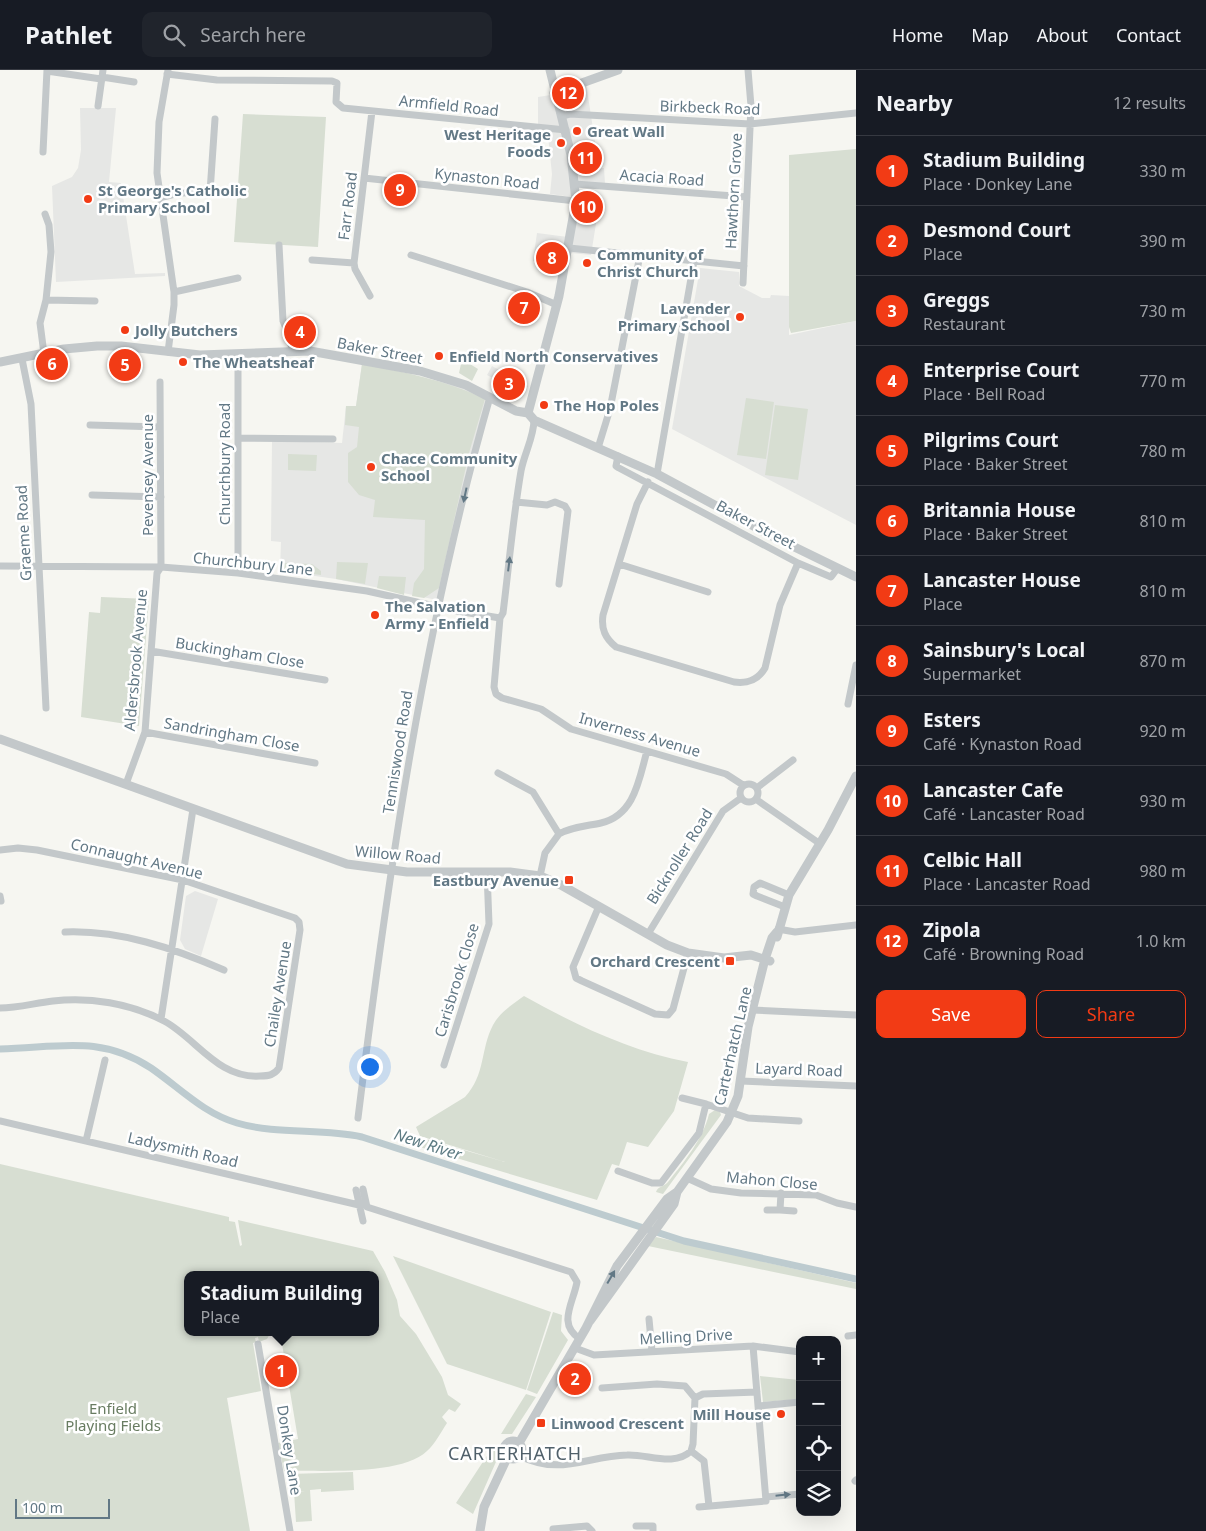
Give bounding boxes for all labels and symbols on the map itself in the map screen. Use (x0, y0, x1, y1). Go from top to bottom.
pin: 12 (552, 74, 584, 112)
street label: Armfield Road (398, 90, 500, 120)
street label: Birkbeck Road (659, 95, 761, 119)
place label: Great Wall (587, 121, 665, 141)
place label: West Heritage Foods (444, 124, 551, 161)
marker: Great Wall (571, 125, 583, 137)
street label: Hawthorn Grove (720, 132, 746, 250)
marker: West Heritage Foods (555, 137, 567, 149)
pin: 11 (570, 139, 602, 177)
street label: Kynaston Road (433, 163, 541, 193)
street label: Acacia Road (619, 164, 705, 190)
street label: Farr Road (333, 171, 361, 241)
pin: 9 (384, 171, 416, 209)
place label: St George's Catholic Primary School (98, 180, 247, 217)
pin: 10 (571, 188, 603, 226)
marker: St George's Catholic Primary School (82, 193, 94, 205)
pin: 8 (536, 239, 568, 277)
place label: Community of Christ Church (597, 244, 705, 281)
marker: Community of Christ Church (581, 257, 593, 269)
pin: 7 (508, 289, 540, 327)
place label: Lavender Primary School (618, 298, 730, 335)
marker: Lavender Primary School (734, 311, 746, 323)
pin: 4 (284, 313, 316, 351)
place label: Jolly Butchers (133, 320, 238, 340)
marker: Jolly Butchers (119, 324, 131, 336)
street label: Baker Street (336, 332, 425, 368)
pin: 6 (36, 345, 68, 383)
pin: 5 (109, 346, 141, 384)
place label: Enfield North Conservatives (449, 346, 658, 366)
marker: Enfield North Conservatives (433, 350, 445, 362)
place label: The Wheatsheaf (193, 352, 315, 372)
marker: The Wheatsheaf (177, 356, 189, 368)
pin: 3 (493, 365, 525, 403)
place label: The Hop Poles (554, 395, 659, 415)
marker: The Hop Poles (538, 399, 550, 411)
street label: Churchbury Road (214, 403, 234, 525)
street label: Pevensey Avenue (137, 414, 157, 536)
place label: Chace Community School (381, 448, 518, 485)
marker: Chace Community School (365, 461, 377, 473)
street label: Graeme Road (10, 484, 36, 582)
one-way arrow (461, 487, 469, 502)
street label: Baker Street (713, 495, 799, 553)
street label: Churchbury Lane (192, 547, 314, 579)
one-way arrow (505, 556, 513, 572)
street label: Aldersbrook Avenue (119, 588, 151, 732)
place label: The Salvation Army - Enfield (385, 596, 489, 633)
marker: The Salvation Army - Enfield (369, 609, 381, 621)
street label: Buckingham Close (174, 632, 306, 672)
street label: Tenniswood Road (377, 689, 417, 815)
street label: Inverness Avenue (577, 707, 703, 761)
street label: Sandringham Close (163, 712, 301, 756)
street label: Bicknoller Road (641, 804, 717, 908)
street label: Connaught Avenue (69, 833, 205, 883)
street label: Willow Road (354, 840, 442, 868)
place label: Eastbury Avenue (433, 870, 559, 890)
marker: Eastbury Avenue (563, 874, 575, 886)
street label: Carisbrook Close (429, 920, 483, 1040)
street label: Chailey Avenue (259, 939, 295, 1049)
place label: Orchard Crescent (590, 951, 720, 971)
marker: Orchard Crescent (724, 955, 736, 967)
street label: Carterhatch Lane (709, 984, 755, 1108)
your location (357, 1054, 383, 1080)
street label: Layard Road (755, 1057, 843, 1081)
water label: New River (391, 1123, 465, 1165)
street label: Ladysmith Road (126, 1127, 240, 1171)
street label: Mahon Close (725, 1166, 819, 1194)
one-way arrow (607, 1269, 615, 1284)
street label: Melling Drive (639, 1324, 733, 1348)
pin: 1 (265, 1352, 297, 1390)
pin: 2 (559, 1360, 591, 1398)
park label: Enfield Playing Fields (65, 1398, 161, 1435)
street label: Donkey Lane (273, 1403, 307, 1497)
place label: Mill House (692, 1404, 771, 1424)
marker: Mill House (775, 1408, 787, 1420)
place label: Linwood Crescent (551, 1413, 685, 1433)
marker: Linwood Crescent (535, 1417, 547, 1429)
district label: CARTERHATCH (448, 1441, 582, 1465)
one-way arrow (775, 1491, 791, 1499)
scale bar (15, 1496, 110, 1519)

